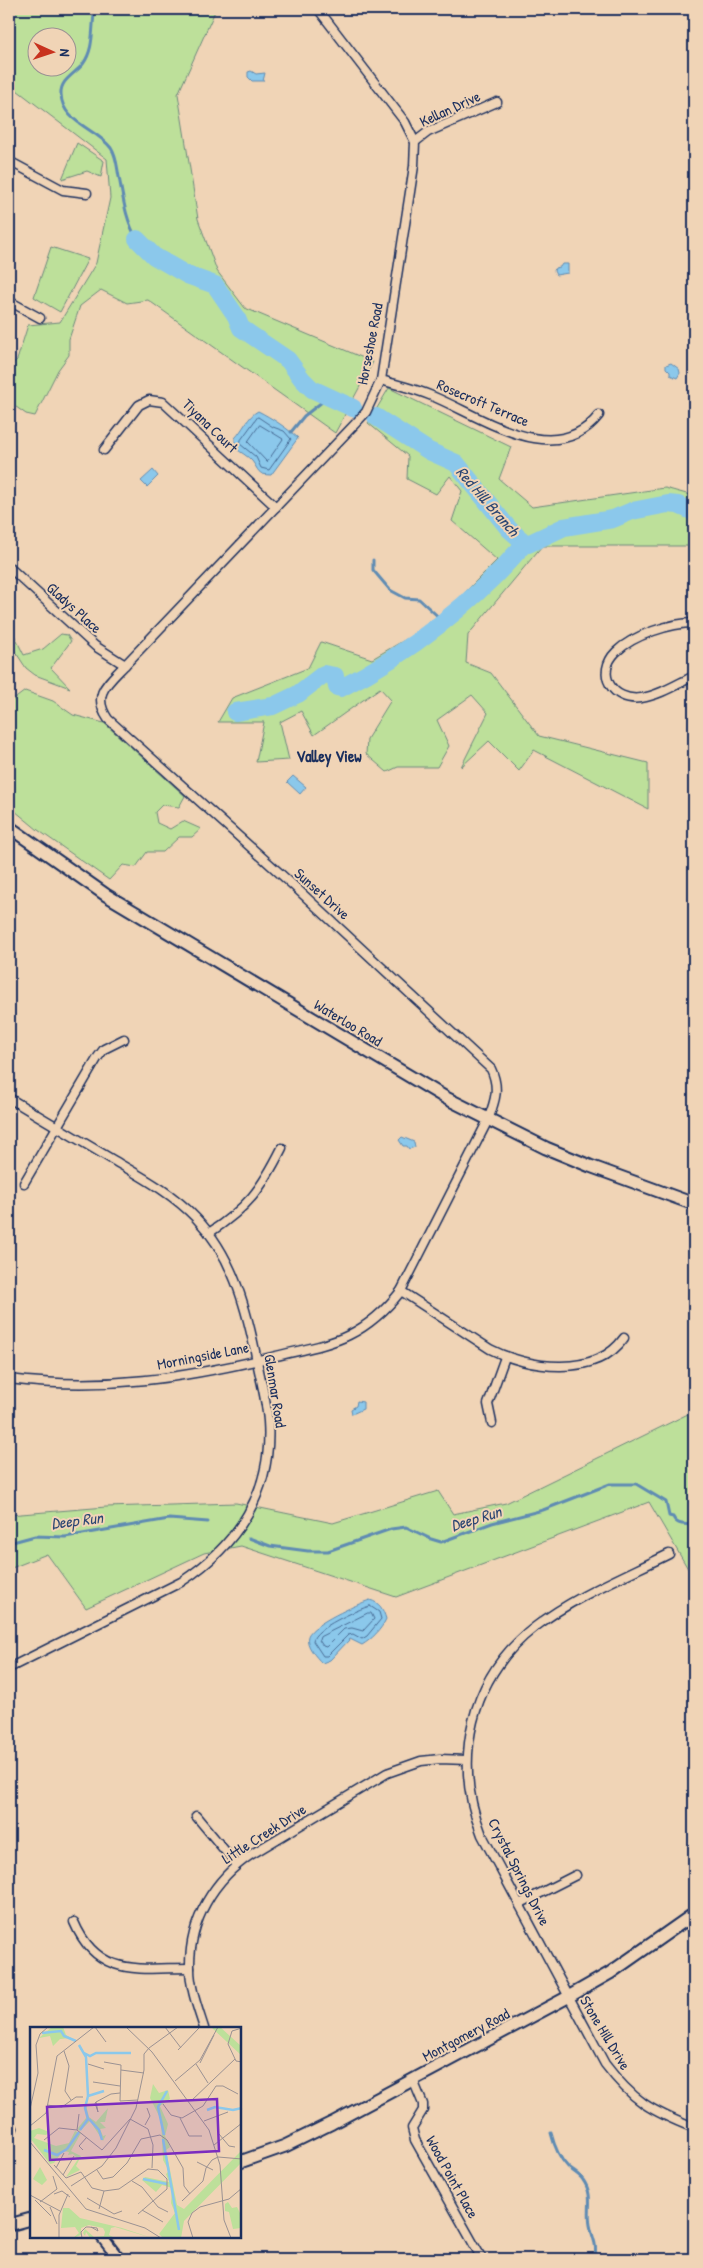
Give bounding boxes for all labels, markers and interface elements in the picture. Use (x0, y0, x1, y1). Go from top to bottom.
north arrow (28, 28, 78, 78)
text: N (56, 48, 75, 57)
street label: Kellan Drive (416, 85, 484, 132)
street label: Horseshoe Road (351, 301, 388, 387)
street label: Rosecroft Terrace (434, 374, 533, 431)
street label: Tiyana Court (178, 394, 243, 458)
water label: Red Hill Branch (452, 461, 525, 542)
street label: Gladys Place (42, 577, 106, 638)
district label: Valley View (296, 745, 362, 768)
street label: Sunset Drive (290, 863, 355, 924)
street label: Waterloo Road (310, 994, 386, 1051)
street label: Morningside Lane (155, 1336, 251, 1375)
street label: Glenmar Road (259, 1353, 292, 1429)
water label: Deep Run (448, 1499, 506, 1536)
water label: Deep Run (50, 1506, 106, 1534)
street label: Little Creek Drive (218, 1798, 310, 1869)
street label: Crystal Springs Drive (483, 1814, 556, 1929)
street label: Stone Hill Drive (575, 1992, 636, 2074)
street label: Montgomery Road (418, 2003, 513, 2066)
inset map (30, 2027, 241, 2238)
street label: Wood Point Place (421, 2132, 484, 2222)

